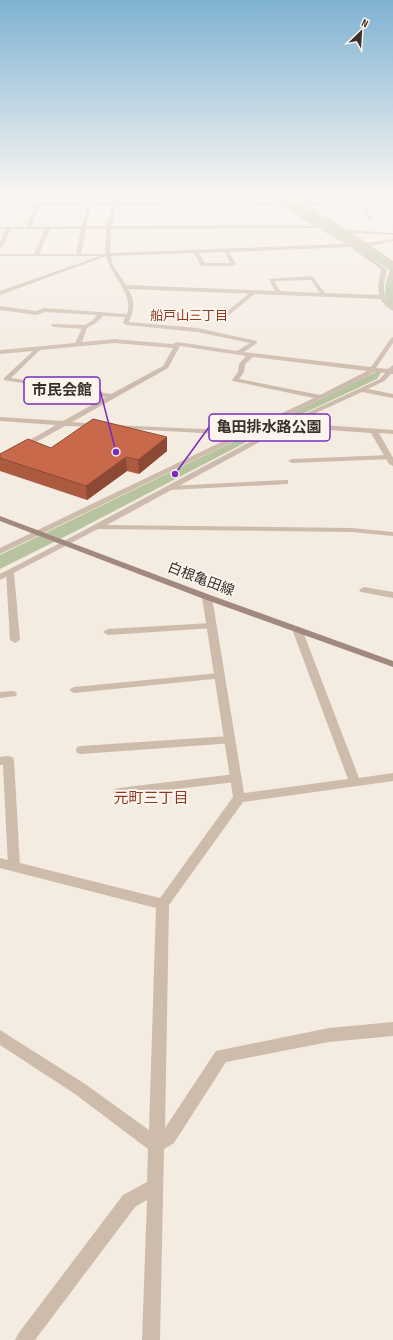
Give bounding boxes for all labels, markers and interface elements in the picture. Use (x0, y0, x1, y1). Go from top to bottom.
north arrow (341, 12, 381, 52)
text: N (360, 16, 371, 31)
district label: 船戸山三丁目 (150, 308, 228, 324)
callout: 市民会館 (24, 377, 100, 404)
text: 市民会館 (32, 381, 92, 400)
callout: 亀田排水路公園 (209, 414, 330, 441)
text: 亀田排水路公園 (216, 418, 322, 437)
street label: 白根亀田線 (165, 559, 237, 599)
district label: 元町三丁目 (113, 789, 189, 808)

